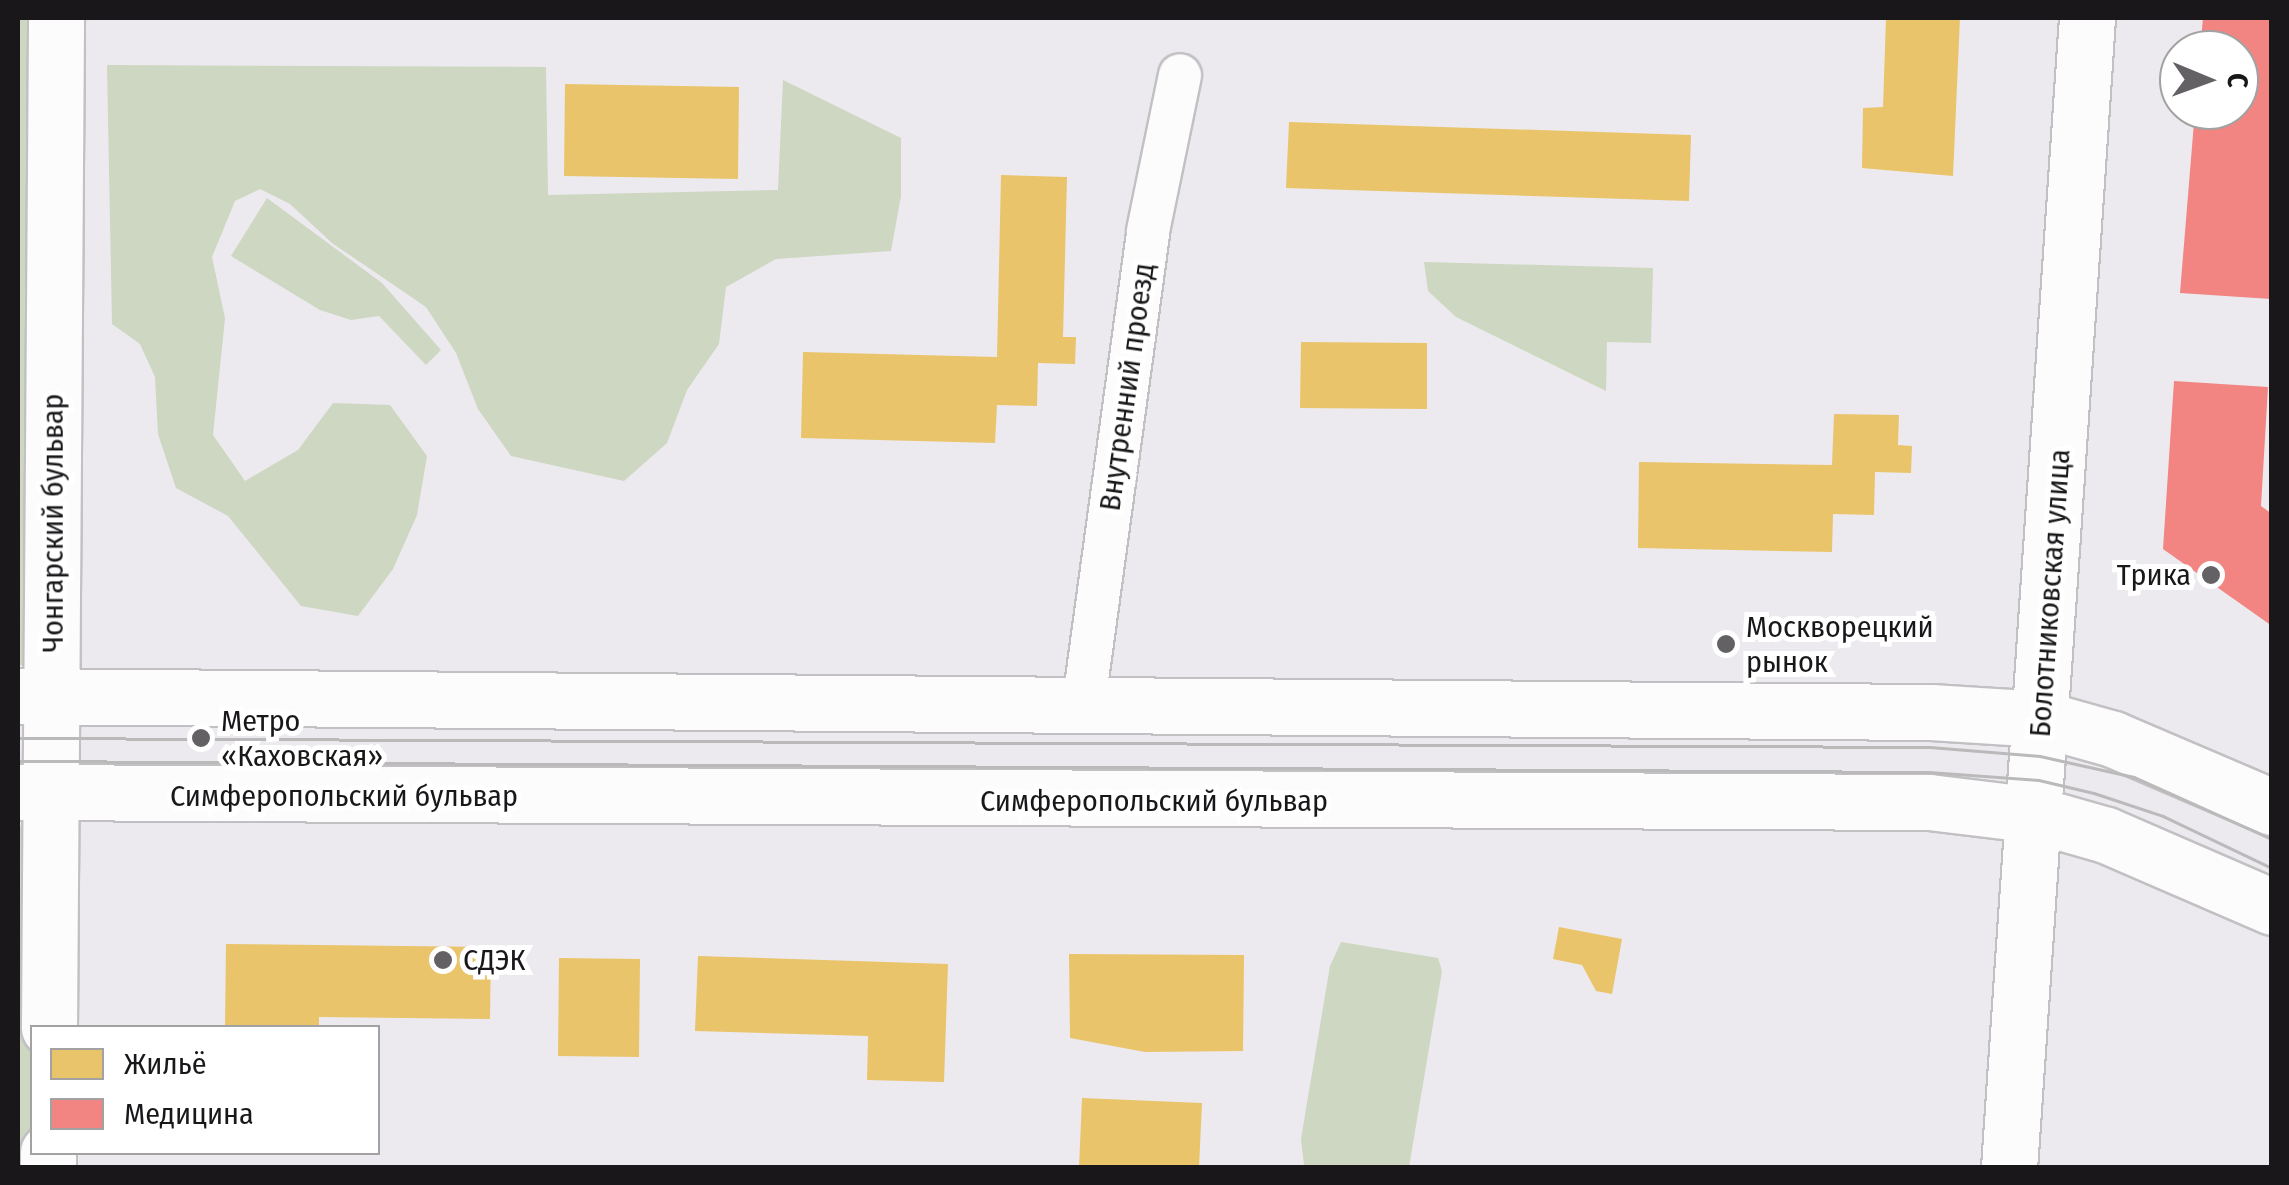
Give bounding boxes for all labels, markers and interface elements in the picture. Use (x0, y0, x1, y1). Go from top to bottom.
north arrow (2159, 30, 2259, 130)
text: С (2221, 73, 2254, 88)
street label: Внутренний проезд (1092, 261, 1162, 513)
street label: Чонгарский бульвар (35, 394, 71, 652)
street label: Болотниковская улица (2022, 448, 2078, 738)
place label: Трика (2117, 557, 2191, 593)
marker: Трика (2200, 564, 2222, 586)
place label: Москворецкий рынок (1746, 609, 1934, 680)
marker: Москворецкий рынок (1715, 633, 1737, 655)
place label: Метро «Каховская» (221, 703, 383, 774)
marker: Метро «Каховская» (190, 727, 212, 749)
street label: Симферопольский бульвар (170, 778, 518, 814)
street label: Симферопольский бульвар (980, 783, 1328, 819)
place label: СДЭК (463, 942, 525, 978)
marker: СДЭК (432, 949, 454, 971)
legend (30, 1025, 380, 1155)
text: Жильё (124, 1046, 207, 1082)
text: Медицина (124, 1096, 254, 1132)

